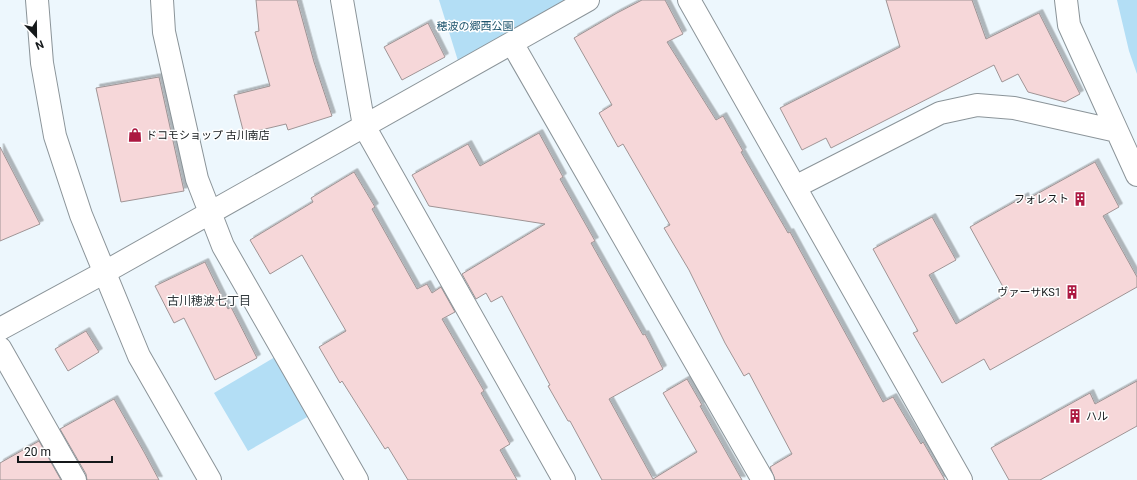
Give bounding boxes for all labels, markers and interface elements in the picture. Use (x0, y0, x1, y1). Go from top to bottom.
north arrow (16, 16, 56, 56)
park label: 穂波の郷西公園 (437, 20, 514, 33)
text: N (33, 37, 46, 52)
shop icon: ドコモショップ 古川南店 (127, 127, 143, 143)
place label: ドコモショップ 古川南店 (146, 129, 270, 142)
building icon: フォレスト (1072, 191, 1088, 207)
place label: フォレスト (1014, 193, 1069, 206)
building icon: ヴァーサKS1 (1064, 284, 1080, 300)
place label: ヴァーサKS1 (998, 286, 1061, 299)
district label: 古川穂波七丁目 (167, 294, 251, 308)
building icon: ハル (1067, 408, 1083, 424)
place label: ハル (1086, 410, 1108, 423)
scale bar (18, 438, 112, 464)
text: 20 m (24, 445, 51, 459)

